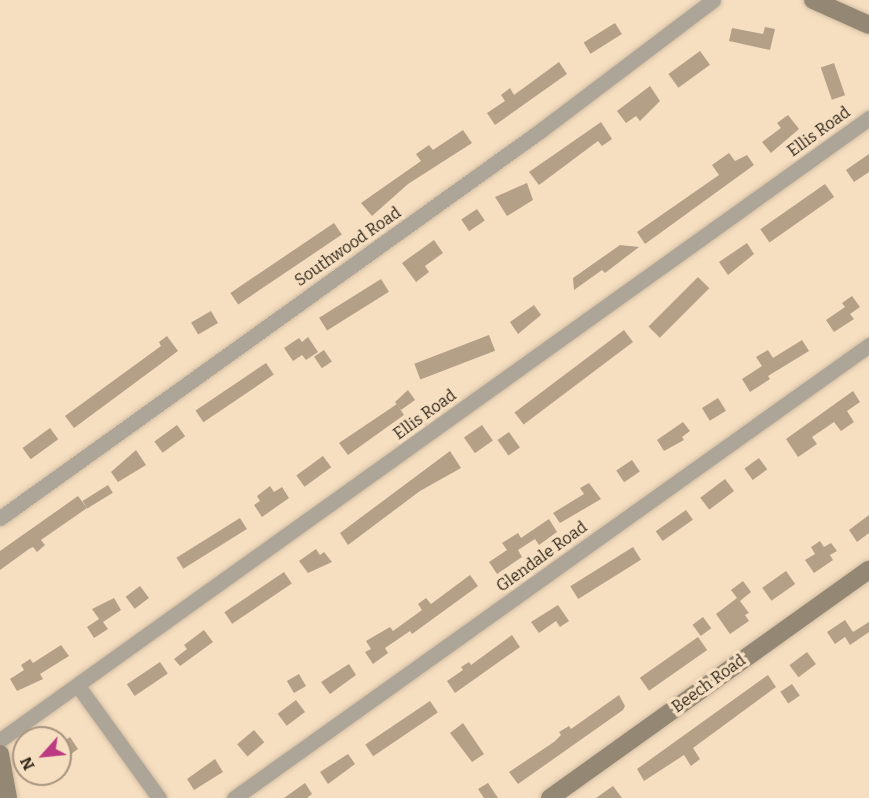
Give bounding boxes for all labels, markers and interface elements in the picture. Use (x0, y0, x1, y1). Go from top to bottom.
street label: Ellis Road (784, 103, 854, 161)
street label: Southwood Road (291, 203, 405, 291)
street label: Ellis Road (390, 386, 460, 444)
street label: Glendale Road (493, 518, 591, 596)
street label: Beech Road (668, 651, 750, 717)
north arrow (12, 726, 72, 786)
text: N (16, 754, 39, 773)

